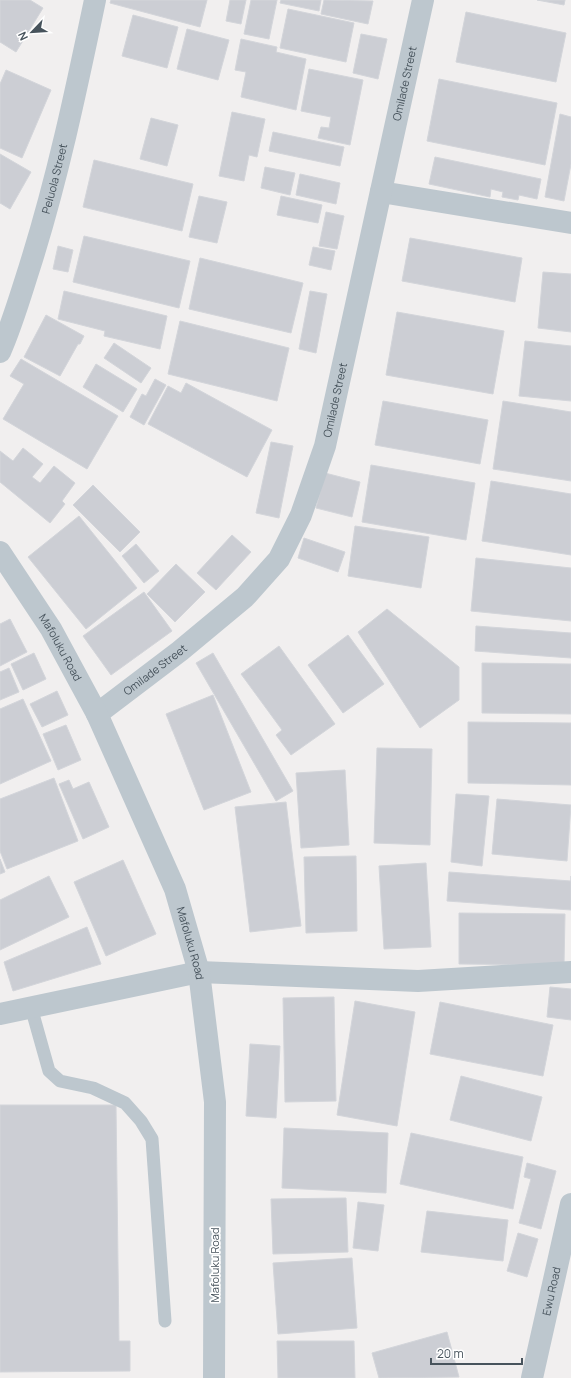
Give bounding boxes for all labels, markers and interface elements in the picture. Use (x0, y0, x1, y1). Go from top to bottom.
north arrow (12, 12, 52, 52)
text: N (14, 30, 31, 43)
street label: Omilade Street (389, 45, 420, 122)
street label: Peluola Street (38, 142, 70, 215)
street label: Omilade Street (319, 361, 350, 439)
street label: Mafoluku Road (36, 611, 86, 683)
street label: Omilade Street (120, 640, 190, 698)
street label: Mafoluku Road (174, 905, 208, 980)
street label: Mafoluku Road (207, 1228, 222, 1302)
street label: Ewu Road (538, 1265, 564, 1317)
scale bar (431, 1340, 522, 1366)
text: 20 m (437, 1345, 464, 1362)

